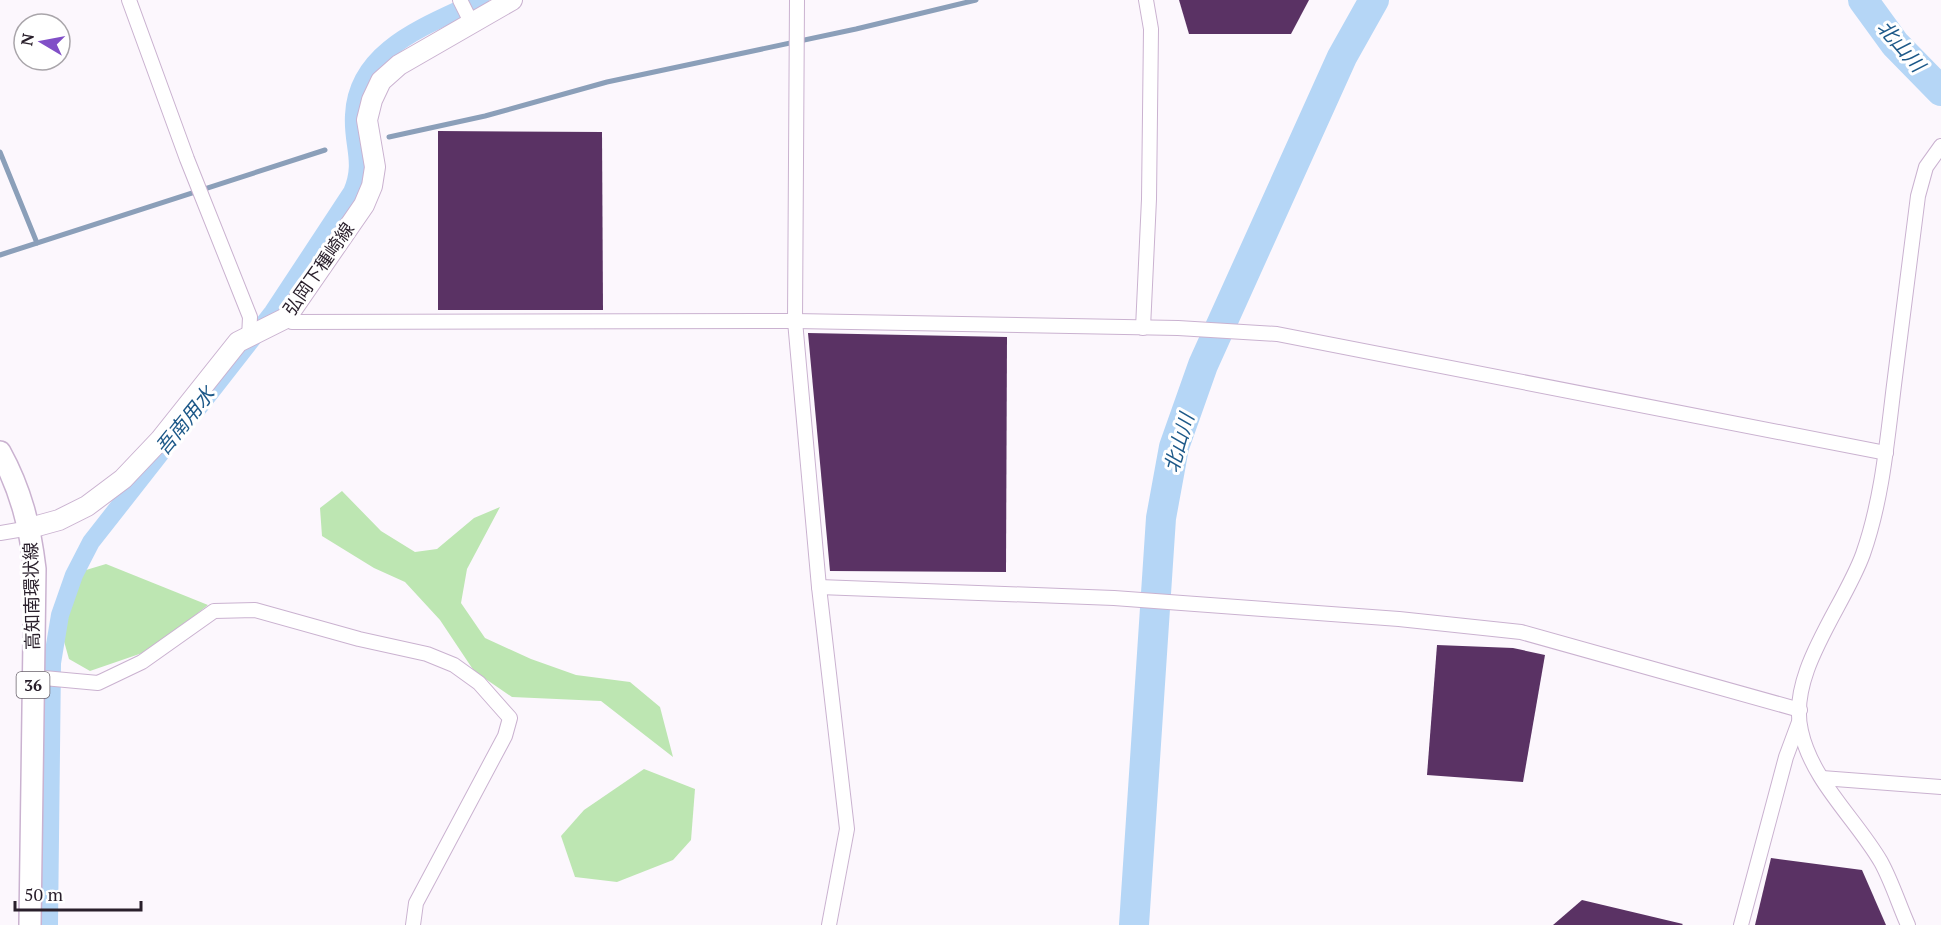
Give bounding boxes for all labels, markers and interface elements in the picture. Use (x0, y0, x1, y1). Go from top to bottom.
north arrow (12, 12, 72, 72)
water label: 北山川 (1872, 14, 1933, 79)
text: N (15, 32, 39, 47)
street label: 弘岡下種崎線 (277, 217, 359, 320)
water label: 吾南用水 (149, 380, 222, 460)
water label: 北山川 (1157, 408, 1200, 475)
street label: 高知南環状線 (18, 542, 44, 650)
road number: 36 (16, 672, 50, 698)
scale bar (15, 874, 141, 912)
text: 50 m (24, 882, 64, 906)

